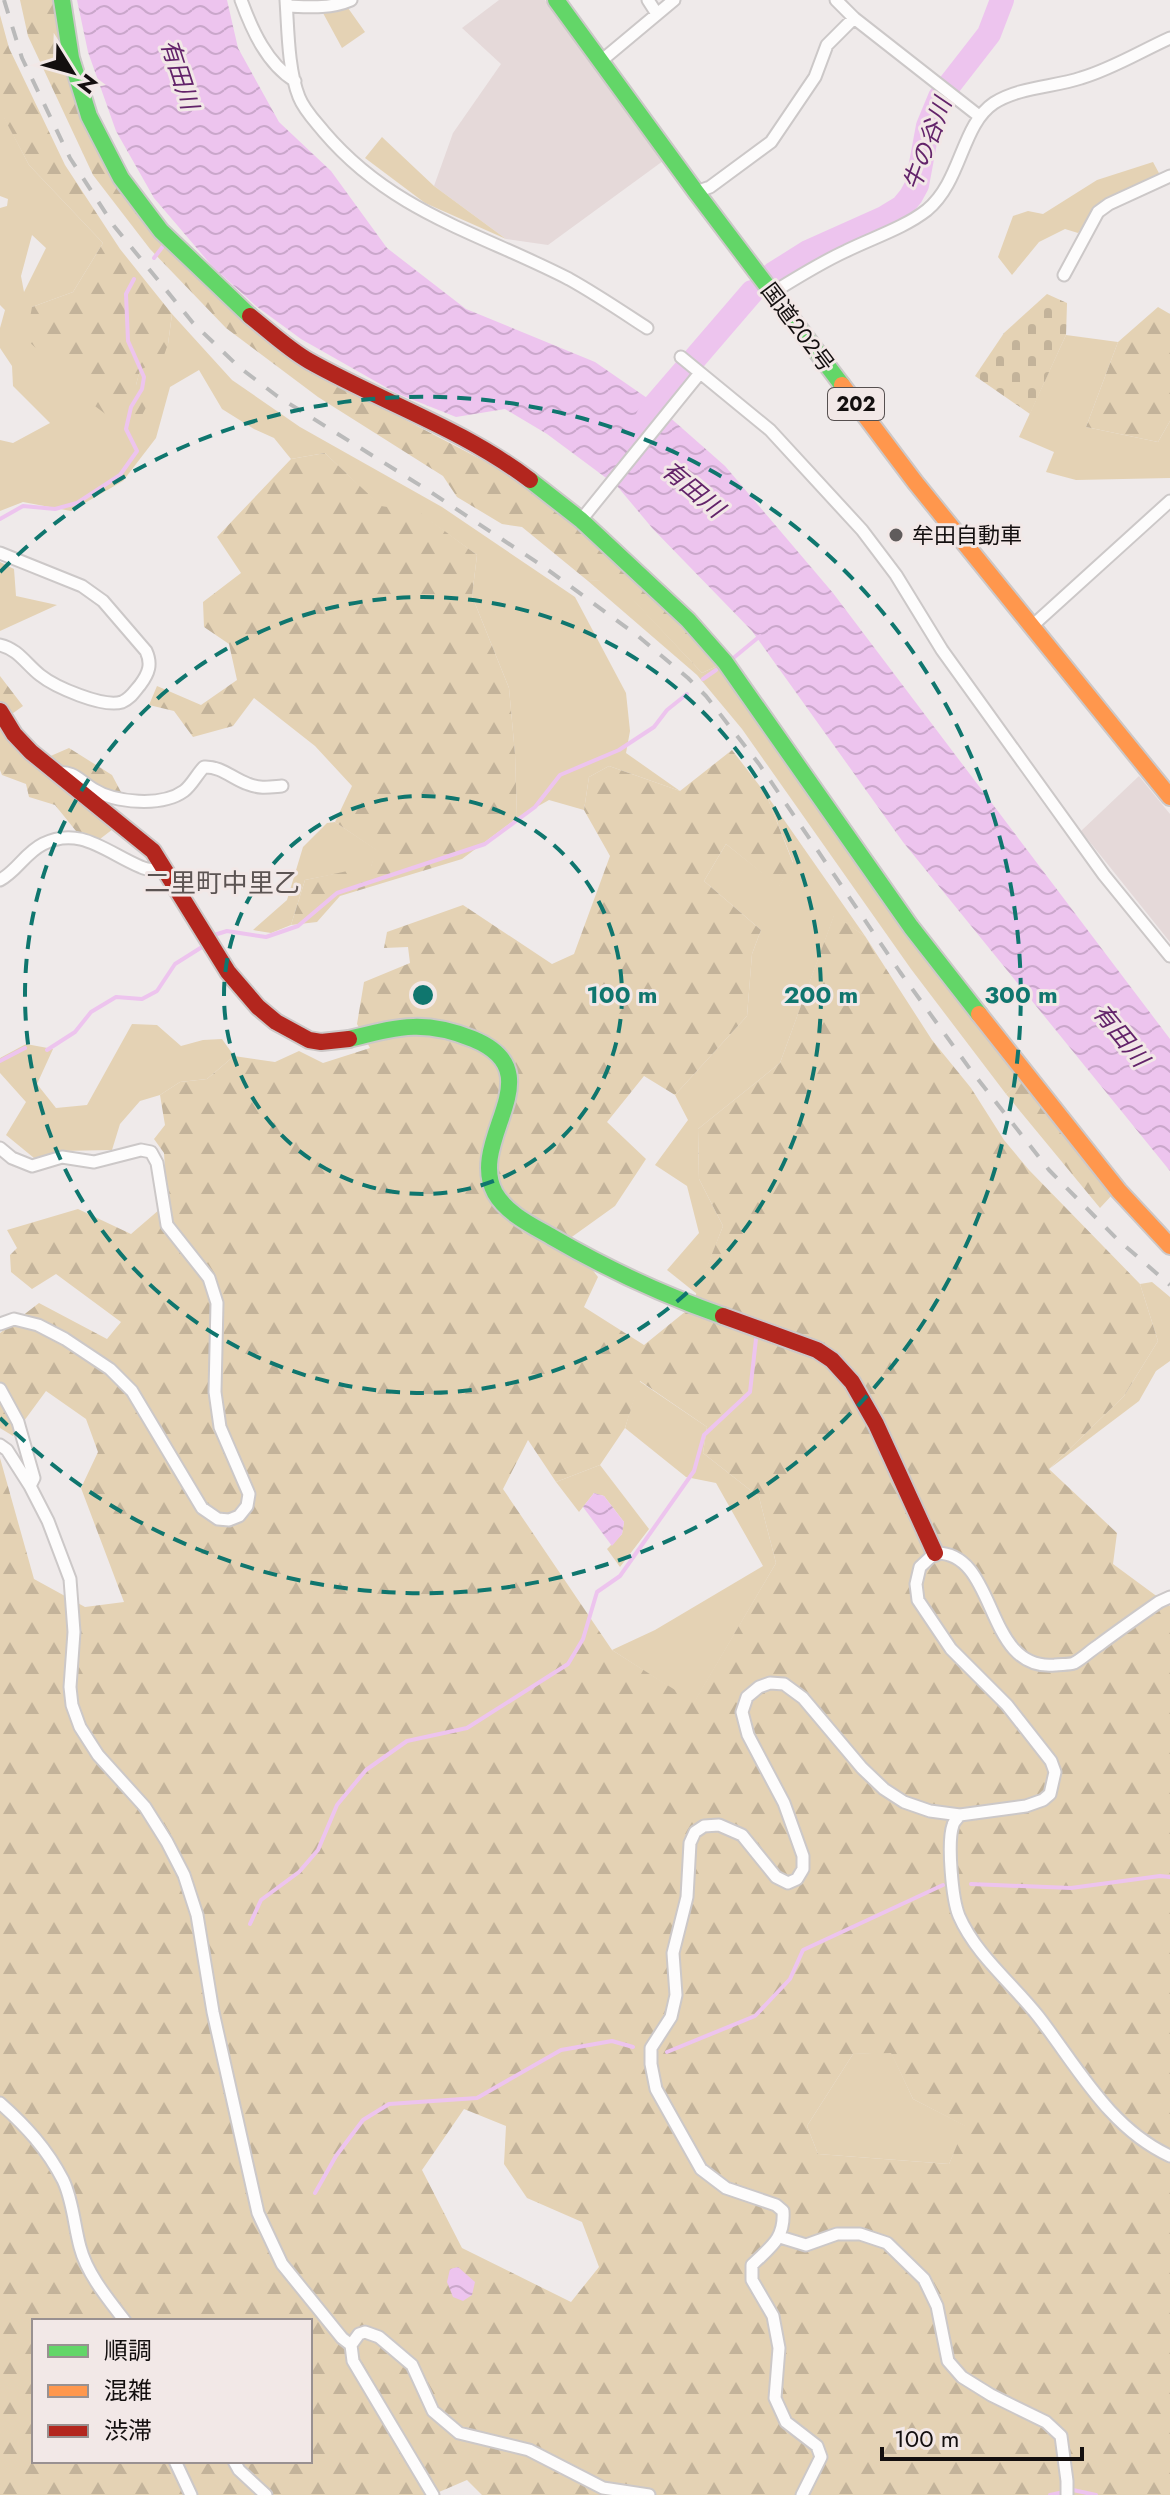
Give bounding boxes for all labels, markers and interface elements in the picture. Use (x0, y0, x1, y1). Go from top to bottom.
north arrow (32, 32, 112, 112)
water label: 有田川 (152, 34, 209, 116)
text: N (70, 67, 106, 101)
water label: 牛の谷川 (894, 90, 961, 195)
street label: 国道202号 (754, 276, 842, 378)
road number: 202 (828, 388, 884, 420)
water label: 有田川 (654, 452, 734, 527)
place label: 牟田自動車 (912, 519, 1022, 551)
marker: 牟田自動車 (887, 526, 905, 544)
district label: 二里町中里乙 (144, 864, 300, 902)
text: 100 m (587, 977, 657, 1012)
text: 200 m (784, 977, 858, 1012)
text: 300 m (984, 977, 1058, 1012)
centre of rings (409, 981, 437, 1009)
water label: 有田川 (1085, 996, 1159, 1076)
legend (32, 2319, 312, 2463)
text: 順調 (104, 2333, 152, 2368)
text: 混雑 (104, 2373, 152, 2408)
scale bar (882, 2411, 1082, 2461)
text: 渋滞 (104, 2413, 152, 2448)
text: 100 m (894, 2421, 960, 2456)

